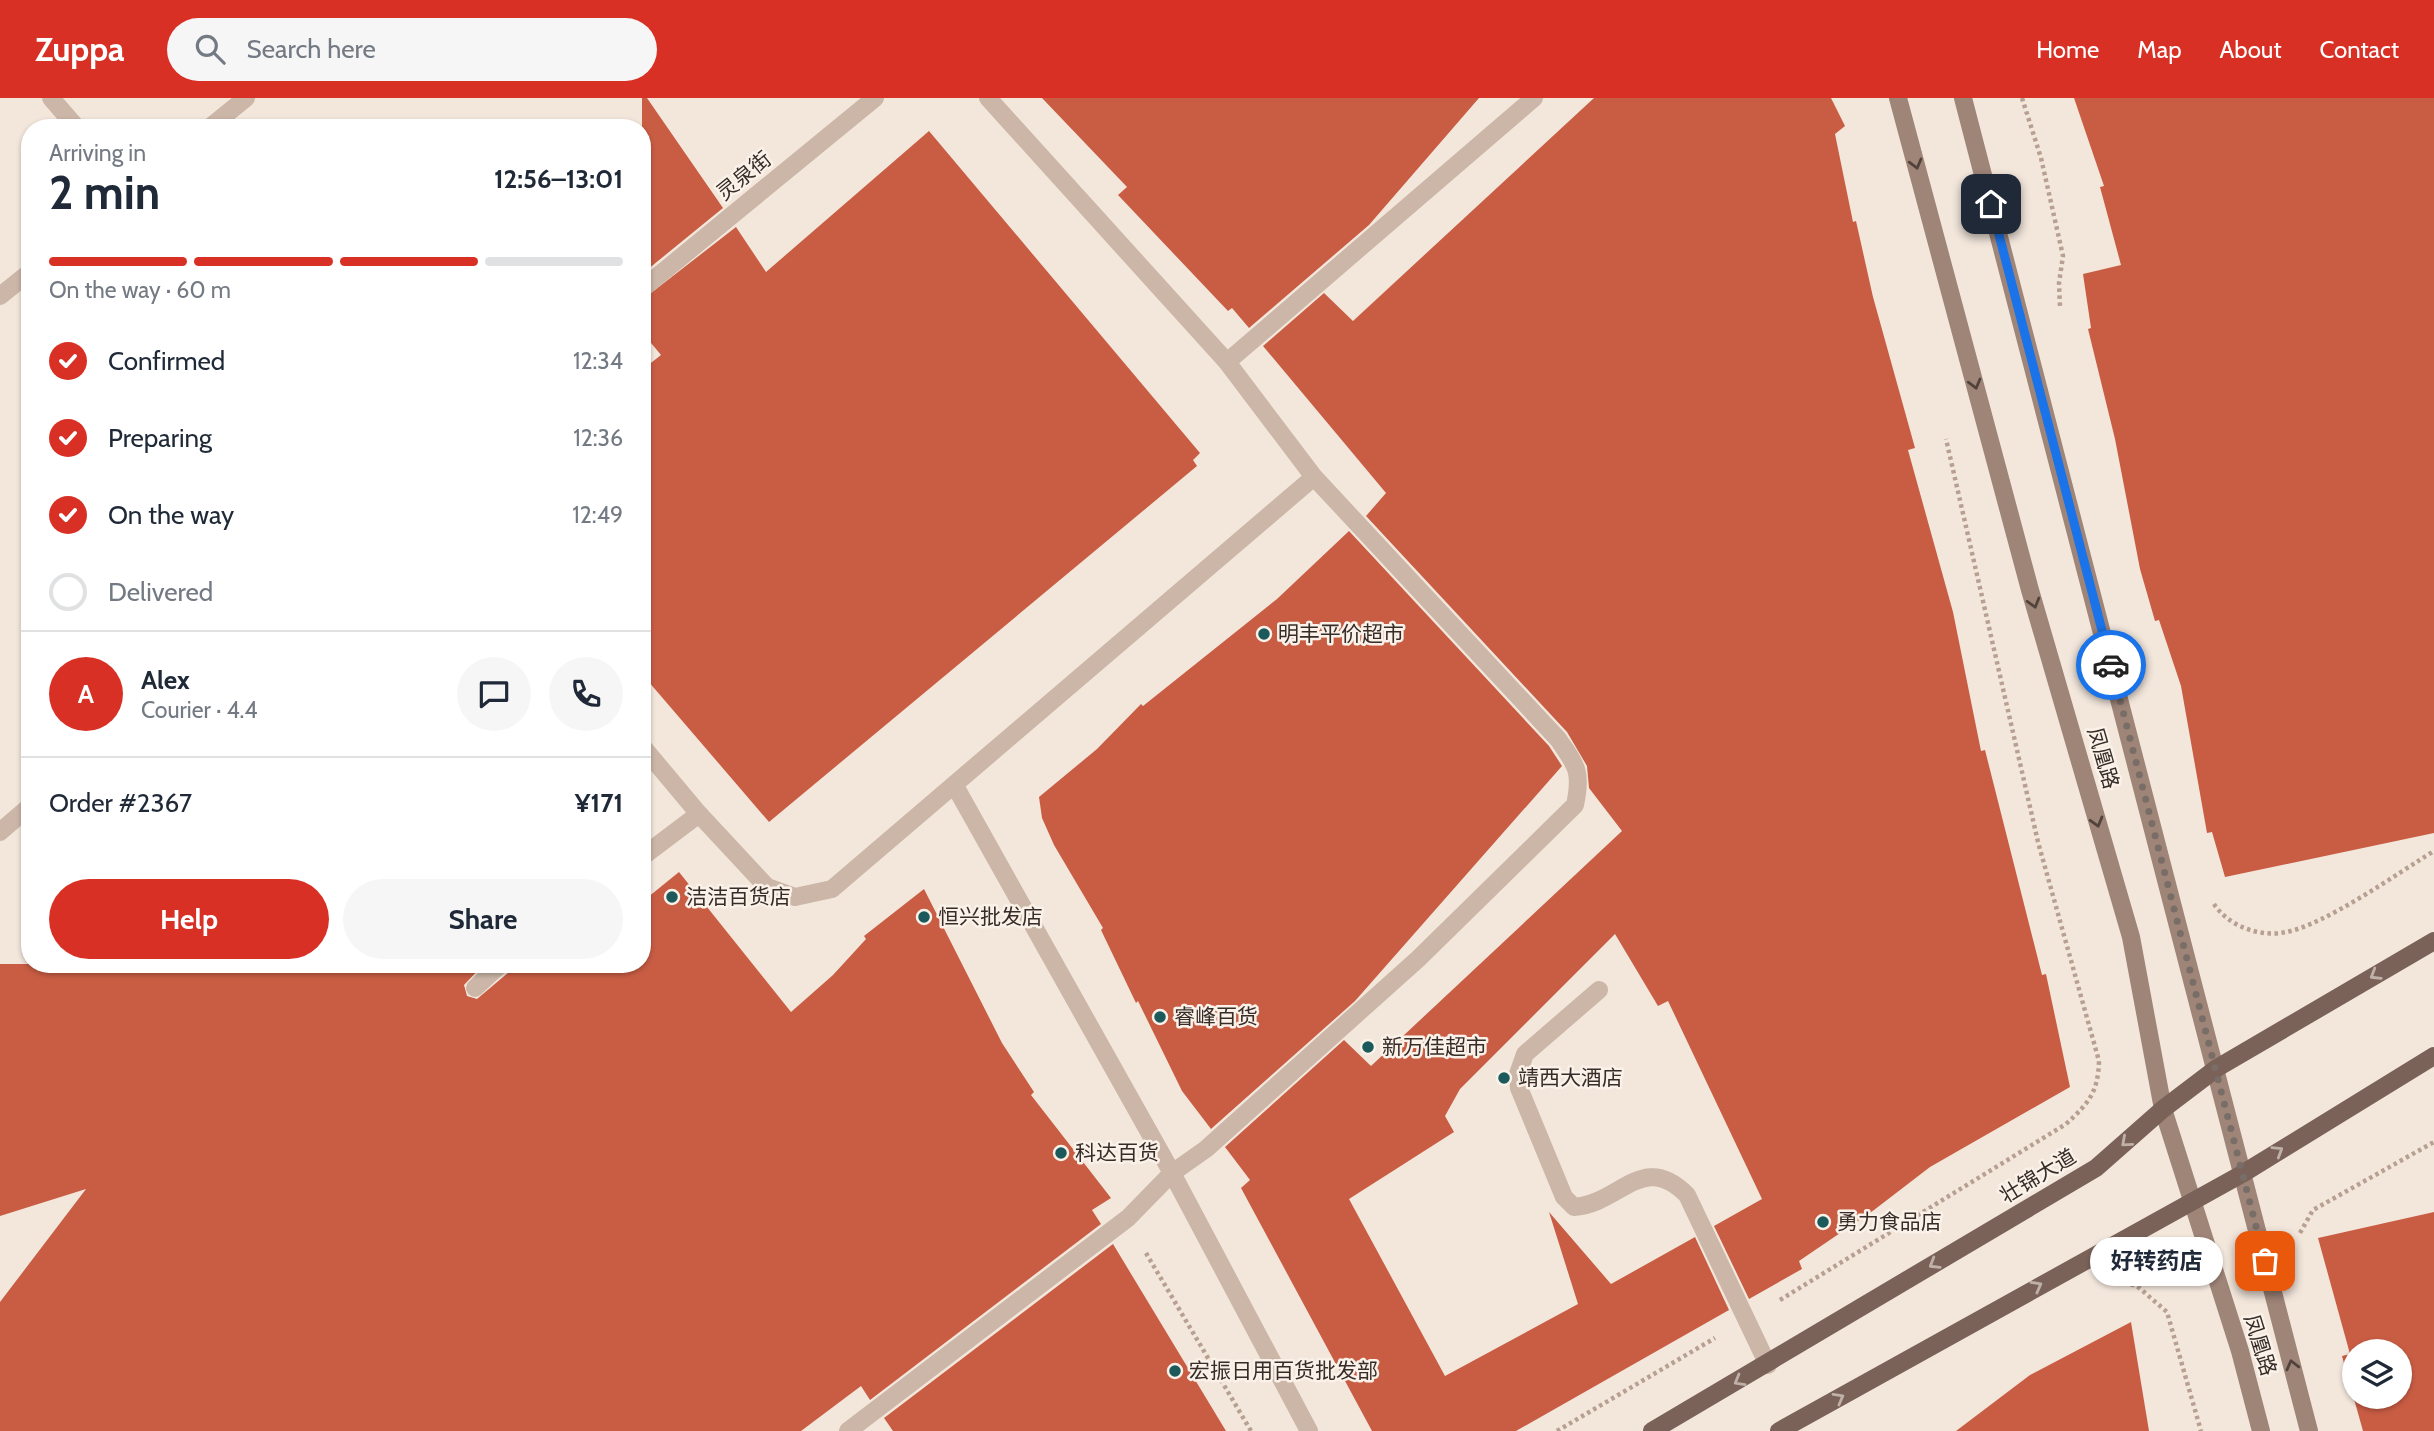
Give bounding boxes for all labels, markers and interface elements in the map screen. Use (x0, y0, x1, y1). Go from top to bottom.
search box (167, 18, 657, 81)
text: Zuppa (35, 29, 125, 69)
icon: search (191, 30, 229, 68)
text: Search here (247, 33, 376, 65)
text: Home (2036, 35, 2099, 64)
text: Map (2137, 35, 2182, 64)
text: About (2220, 35, 2282, 64)
text: Contact (2320, 35, 2399, 64)
text: Arriving in (49, 139, 146, 167)
street label: 灵泉街 (711, 146, 776, 205)
one-way arrow (1908, 158, 1922, 170)
text: 12:56–13:01 (494, 163, 623, 195)
text: 2 min (49, 165, 160, 221)
pin (1961, 174, 2021, 234)
icon: home (1972, 185, 2010, 223)
text: On the way · 60 m (49, 276, 231, 304)
icon: check (49, 342, 87, 380)
text: Confirmed (108, 345, 225, 377)
text: 12:34 (573, 347, 623, 375)
one-way arrow (1967, 378, 1981, 390)
icon: check (49, 419, 87, 457)
text: Preparing (108, 422, 212, 454)
text: 12:36 (573, 424, 623, 452)
icon: check (49, 496, 87, 534)
text: On the way (108, 499, 234, 531)
text: 12:49 (572, 501, 623, 529)
text: Delivered (108, 576, 213, 608)
one-way arrow (2026, 597, 2041, 609)
place label: 明丰平价超市 (1278, 621, 1404, 646)
marker: 明丰平价超市 (1256, 626, 1272, 642)
courier (2076, 630, 2146, 700)
icon: car (2092, 646, 2130, 684)
button: chat (457, 657, 531, 731)
button: phone (549, 657, 623, 731)
text: Alex (141, 664, 190, 696)
text: A (78, 678, 94, 710)
text: Courier · 4.4 (141, 696, 258, 724)
street label: 凤凰路 (2083, 724, 2124, 792)
text: Order #2367 (49, 787, 192, 819)
text: ¥171 (575, 787, 623, 819)
one-way arrow (2089, 816, 2104, 828)
button: Help (49, 879, 329, 959)
button: Share (343, 879, 623, 959)
place label: 洁洁百货店 (686, 884, 791, 909)
marker: 洁洁百货店 (664, 889, 680, 905)
place label: 恒兴批发店 (938, 904, 1043, 929)
marker: 恒兴批发店 (916, 909, 932, 925)
one-way arrow (2370, 967, 2383, 980)
place label: 睿峰百货 (1174, 1004, 1258, 1029)
marker: 睿峰百货 (1152, 1009, 1168, 1025)
place label: 新万佳超市 (1382, 1034, 1487, 1059)
marker: 新万佳超市 (1360, 1039, 1376, 1055)
place label: 靖西大酒店 (1518, 1065, 1623, 1090)
marker: 靖西大酒店 (1496, 1070, 1512, 1086)
one-way arrow (2121, 1134, 2134, 1146)
place label: 科达百货 (1075, 1140, 1159, 1165)
street label: 壮锦大道 (1995, 1143, 2080, 1208)
marker: 科达百货 (1053, 1145, 1069, 1161)
one-way arrow (2271, 1147, 2284, 1160)
place label: 勇力食品店 (1837, 1209, 1942, 1234)
marker: 勇力食品店 (1815, 1214, 1831, 1230)
pin (2235, 1231, 2295, 1291)
callout: 好转药店 (2090, 1236, 2223, 1286)
icon: bag (2246, 1242, 2284, 1280)
text: 好转药店 (2111, 1247, 2203, 1275)
one-way arrow (1929, 1256, 1942, 1269)
one-way arrow (2030, 1281, 2042, 1294)
street label: 凤凰路 (2239, 1311, 2282, 1379)
map controls (2342, 1339, 2412, 1409)
button: layers (2342, 1339, 2412, 1409)
place label: 宏振日用百货批发部 (1189, 1358, 1378, 1383)
one-way arrow (2285, 1359, 2300, 1371)
marker: 宏振日用百货批发部 (1167, 1363, 1183, 1379)
one-way arrow (1734, 1373, 1747, 1386)
one-way arrow (1831, 1393, 1844, 1406)

